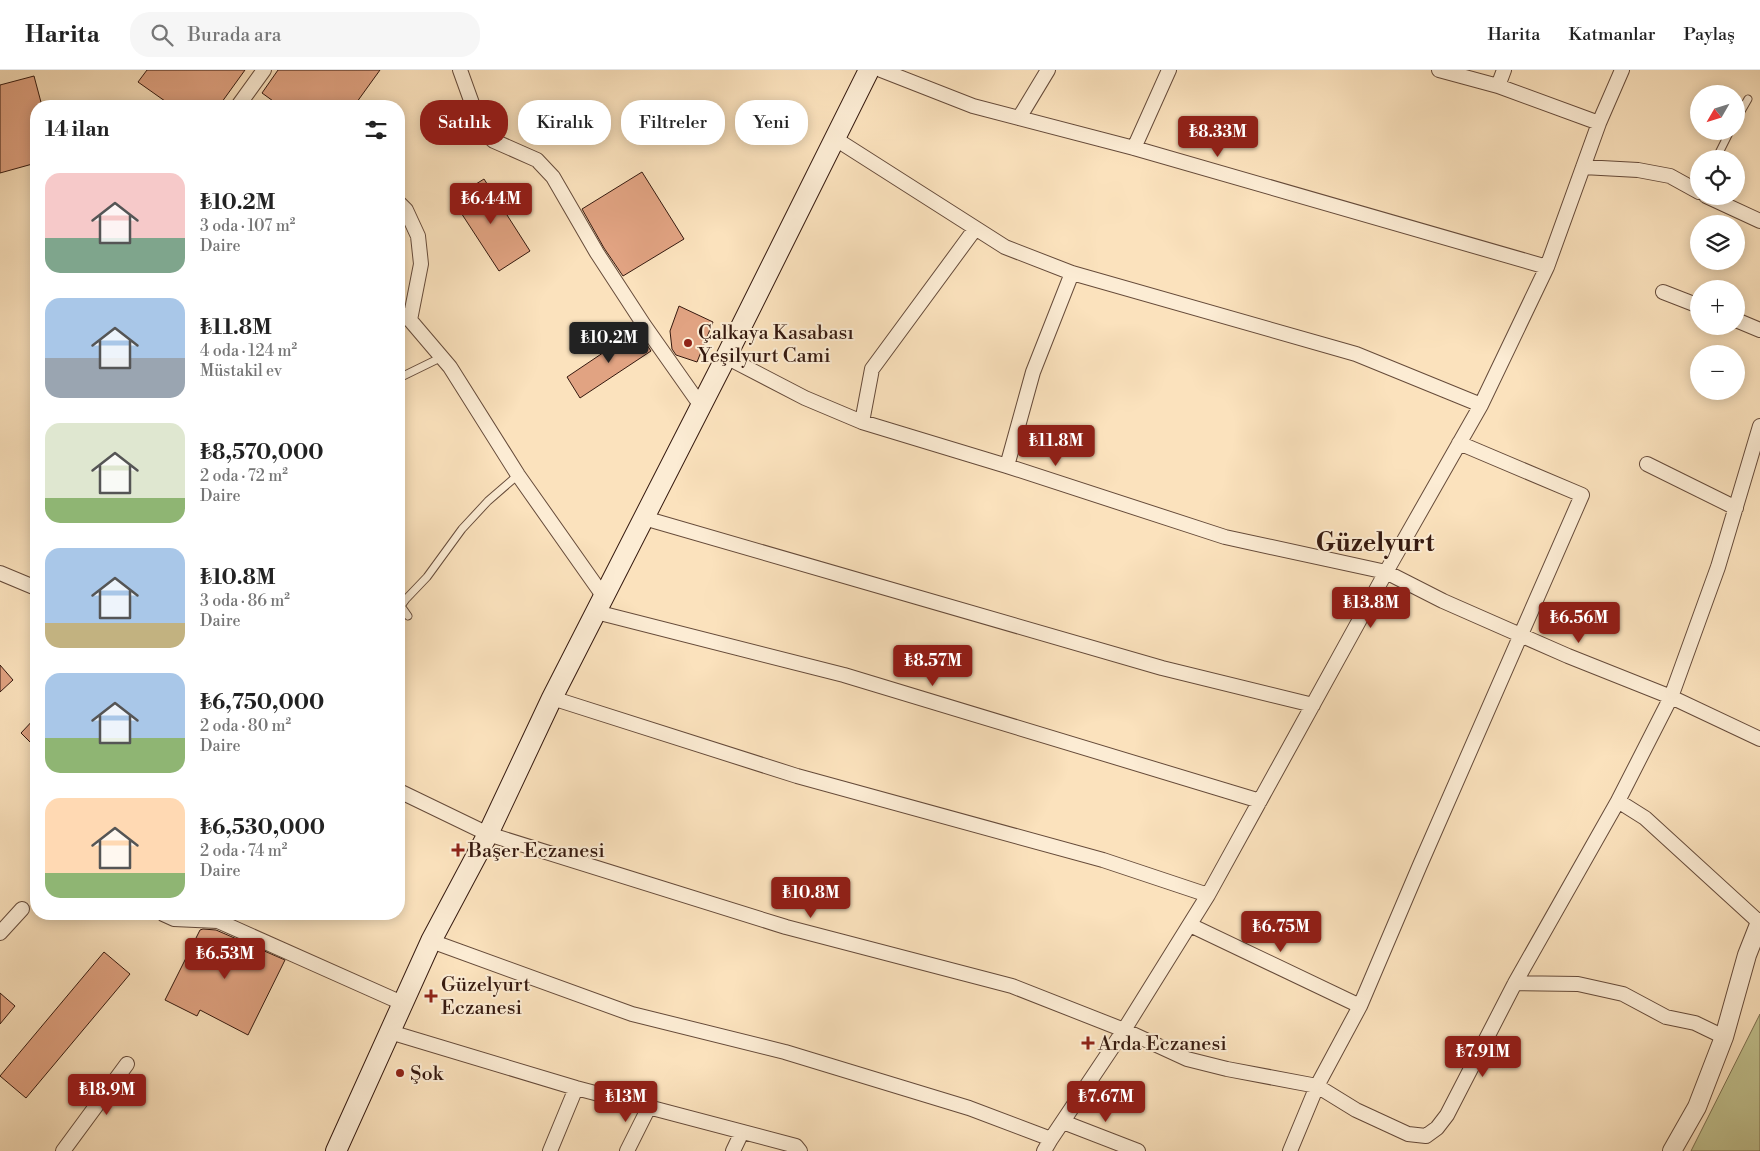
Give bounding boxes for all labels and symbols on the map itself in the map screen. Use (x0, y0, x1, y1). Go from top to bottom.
north arrow (1690, 85, 1745, 140)
pin: ₺8.33M (1177, 116, 1259, 158)
pin: ₺6.44M (450, 182, 532, 225)
place label: Çalkaya Kasabası Yeşilyurt Cami (697, 321, 854, 369)
pin: ₺10.2M (568, 322, 650, 364)
marker: Çalkaya Kasabası Yeşilyurt Cami (682, 337, 694, 349)
pin: ₺11.8M (1015, 424, 1097, 467)
district label: Güzelyurt (1316, 528, 1435, 559)
pin: ₺13.8M (1330, 586, 1412, 629)
pin: ₺6.56M (1538, 602, 1620, 644)
pin: ₺8.57M (892, 644, 974, 687)
place label: Başer Eczanesi (467, 839, 605, 864)
marker: Başer Eczanesi (452, 844, 464, 856)
pin: ₺10.8M (770, 876, 852, 919)
pin: ₺6.75M (1240, 910, 1322, 953)
pin: ₺6.53M (184, 938, 266, 980)
place label: Güzelyurt Eczanesi (441, 973, 530, 1021)
marker: Güzelyurt Eczanesi (425, 990, 437, 1002)
place label: Arda Eczanesi (1097, 1032, 1227, 1057)
pin: ₺7.91M (1442, 1036, 1524, 1078)
marker: Arda Eczanesi (1082, 1037, 1094, 1049)
place label: Şok (410, 1062, 445, 1087)
marker: Şok (394, 1067, 406, 1079)
pin: ₺18.9M (66, 1074, 148, 1116)
pin: ₺13M (596, 1080, 656, 1123)
pin: ₺7.67M (1065, 1080, 1147, 1123)

